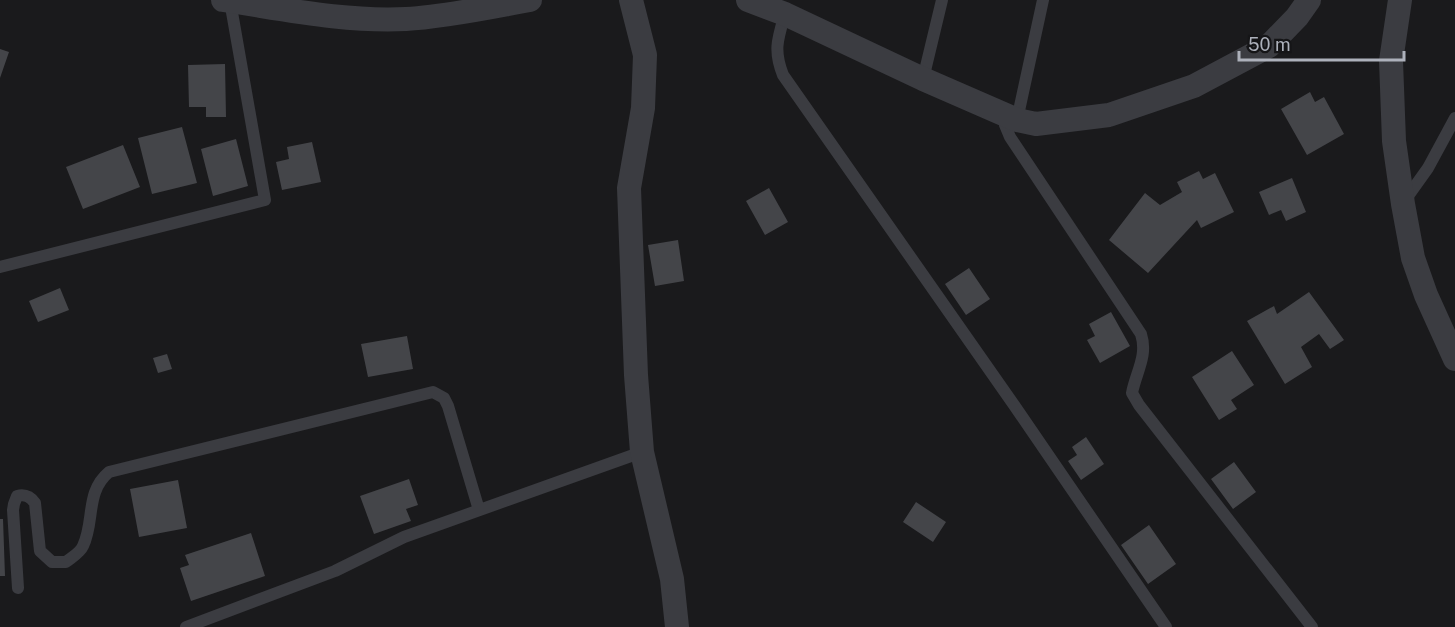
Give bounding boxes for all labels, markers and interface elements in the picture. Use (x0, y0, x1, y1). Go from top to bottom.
scale bar (1239, 24, 1404, 62)
text: 50 m (1248, 34, 1291, 55)

